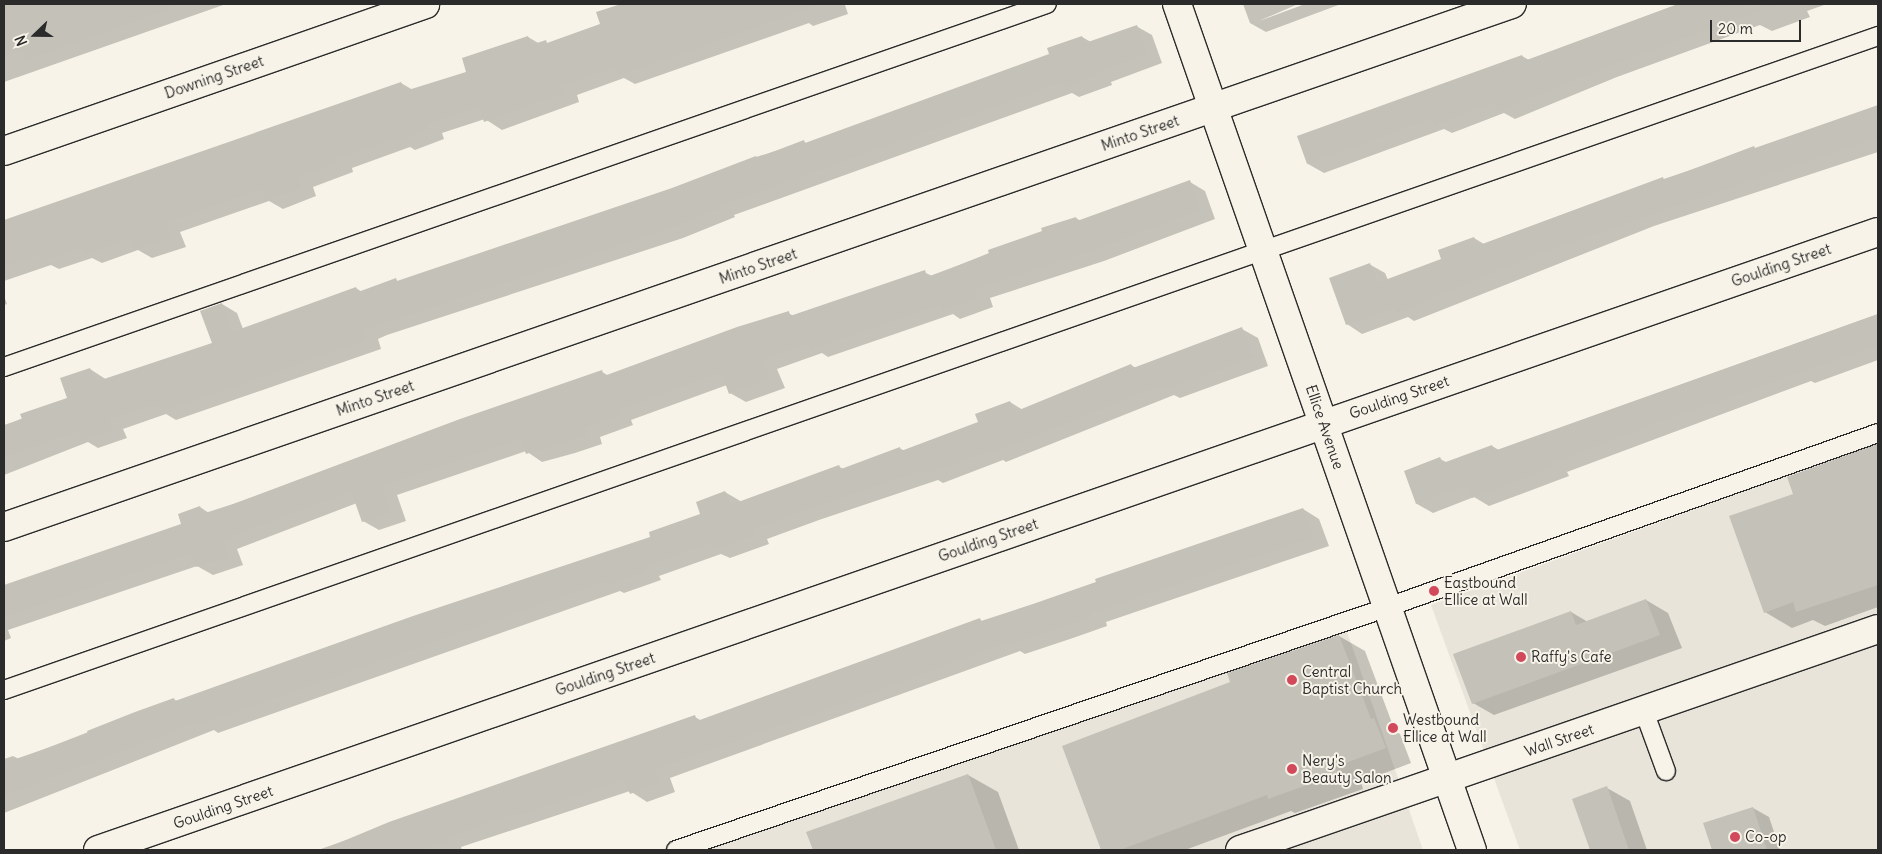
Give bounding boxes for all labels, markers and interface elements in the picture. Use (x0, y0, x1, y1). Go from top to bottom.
north arrow (10, 10, 60, 60)
scale bar (1712, 10, 1803, 42)
text: 20 m (1718, 19, 1753, 38)
text: N (11, 33, 31, 48)
street label: Downing Street (162, 52, 266, 102)
street label: Minto Street (1099, 111, 1181, 155)
street label: Goulding Street (1729, 240, 1833, 290)
street label: Minto Street (717, 244, 799, 288)
street label: Goulding Street (1347, 372, 1451, 422)
street label: Minto Street (334, 376, 416, 420)
street label: Ellice Avenue (1302, 382, 1348, 472)
street label: Goulding Street (936, 515, 1040, 565)
place label: Eastbound Ellice at Wall (1444, 573, 1528, 608)
marker: Eastbound Ellice at Wall (1428, 585, 1440, 597)
place label: Raffy's Cafe (1531, 648, 1612, 666)
street label: Goulding Street (553, 649, 657, 699)
marker: Raffy's Cafe (1515, 651, 1527, 663)
place label: Central Baptist Church (1302, 662, 1402, 697)
marker: Central Baptist Church (1286, 674, 1298, 686)
place label: Westbound Ellice at Wall (1403, 710, 1487, 745)
street label: Wall Street (1522, 720, 1596, 760)
marker: Westbound Ellice at Wall (1387, 722, 1399, 734)
place label: Nery's Beauty Salon (1302, 751, 1392, 786)
marker: Nery's Beauty Salon (1286, 763, 1298, 775)
street label: Goulding Street (171, 782, 275, 832)
place label: Co-op (1745, 828, 1787, 846)
marker: Co-op (1729, 831, 1741, 843)

